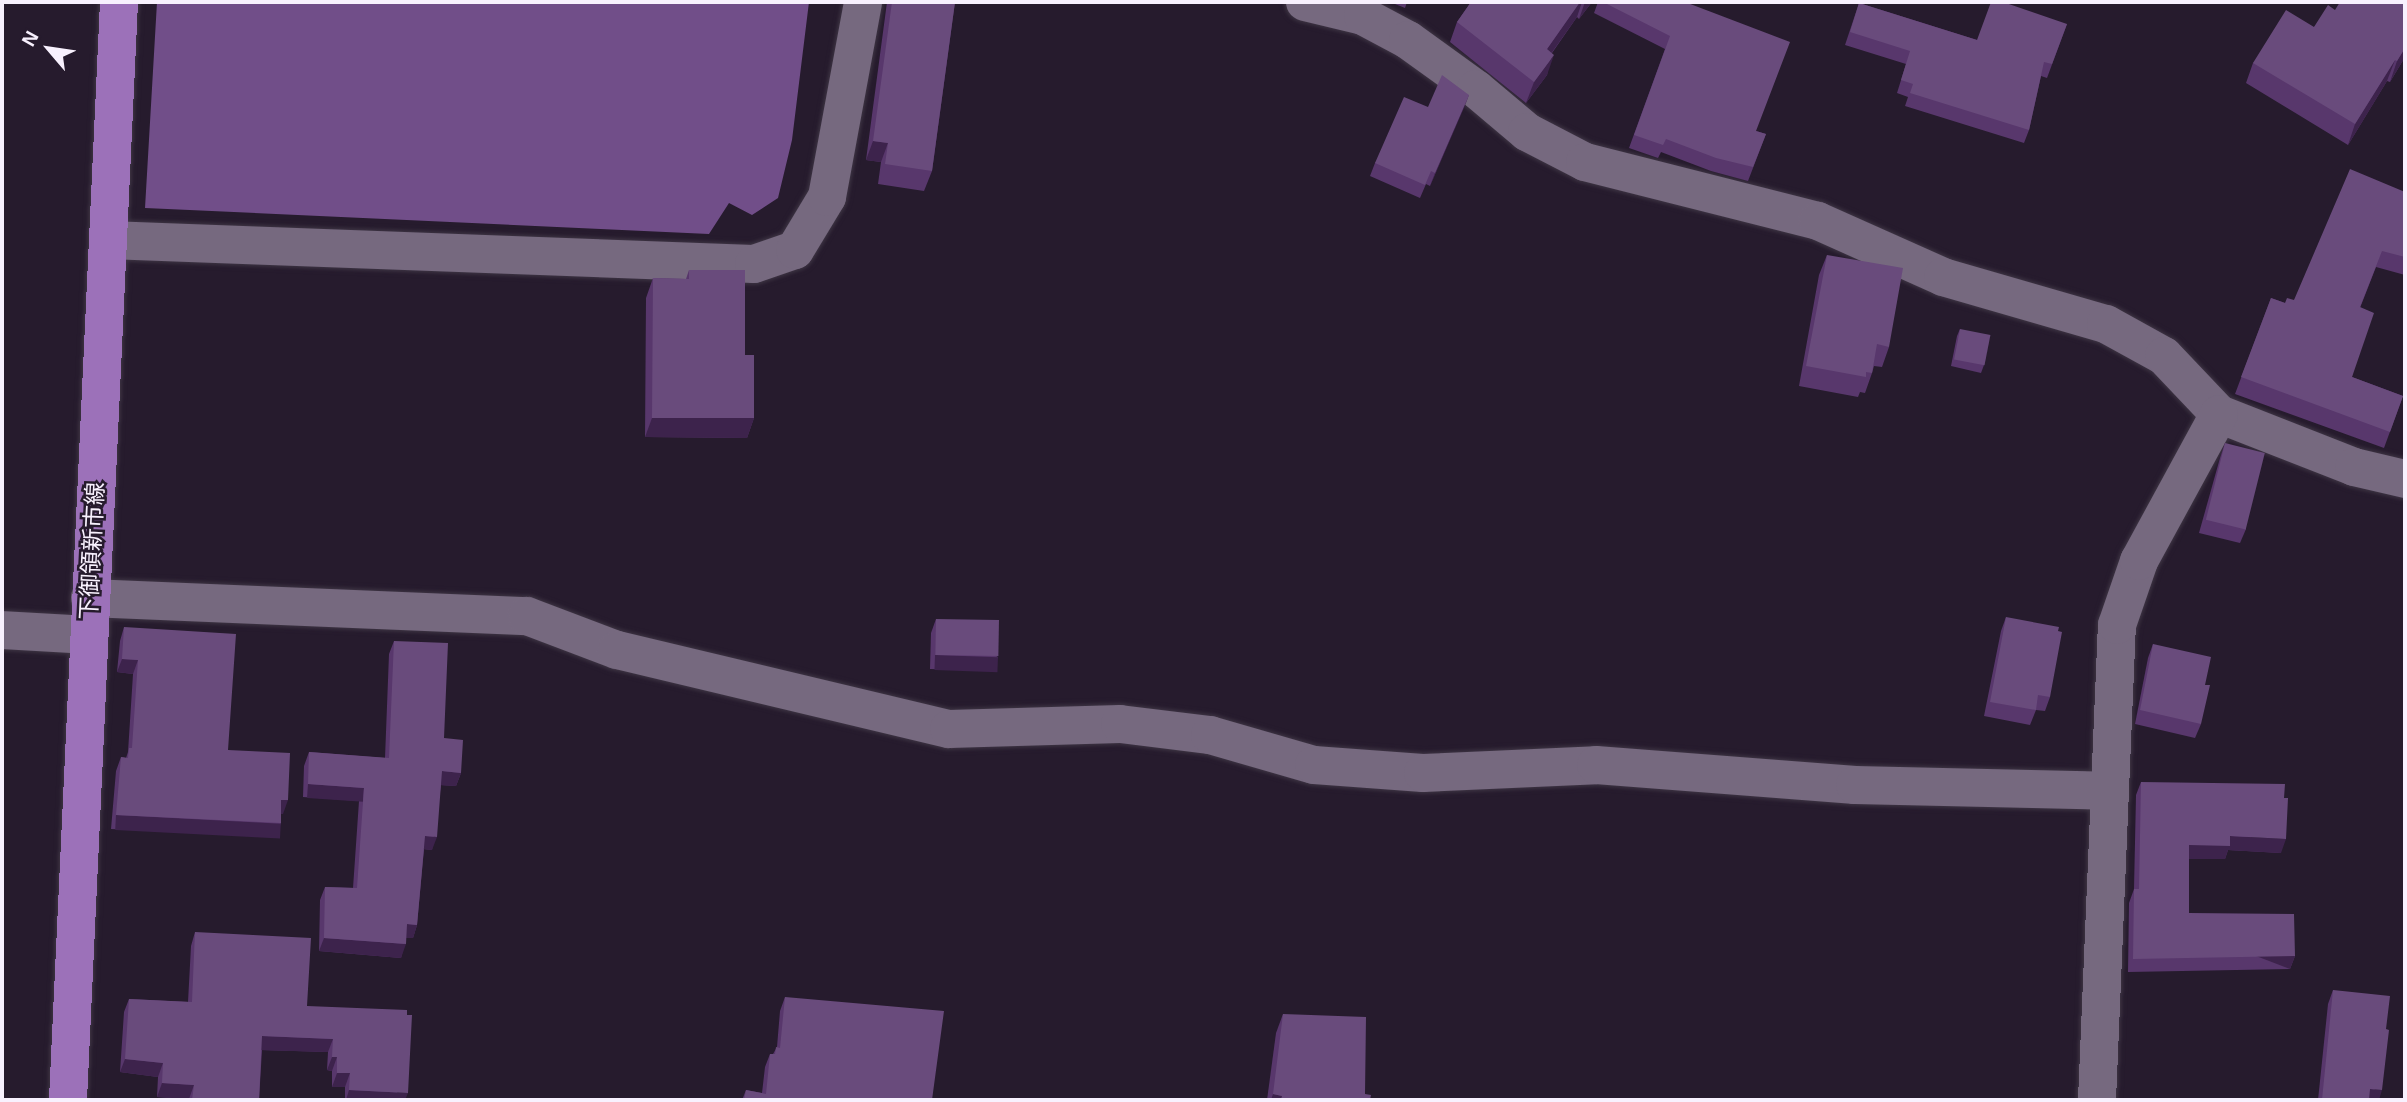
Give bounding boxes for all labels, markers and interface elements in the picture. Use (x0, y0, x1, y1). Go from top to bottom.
north arrow (14, 14, 84, 84)
text: N (18, 27, 43, 50)
street label: 下御領新市線 (75, 481, 109, 621)

